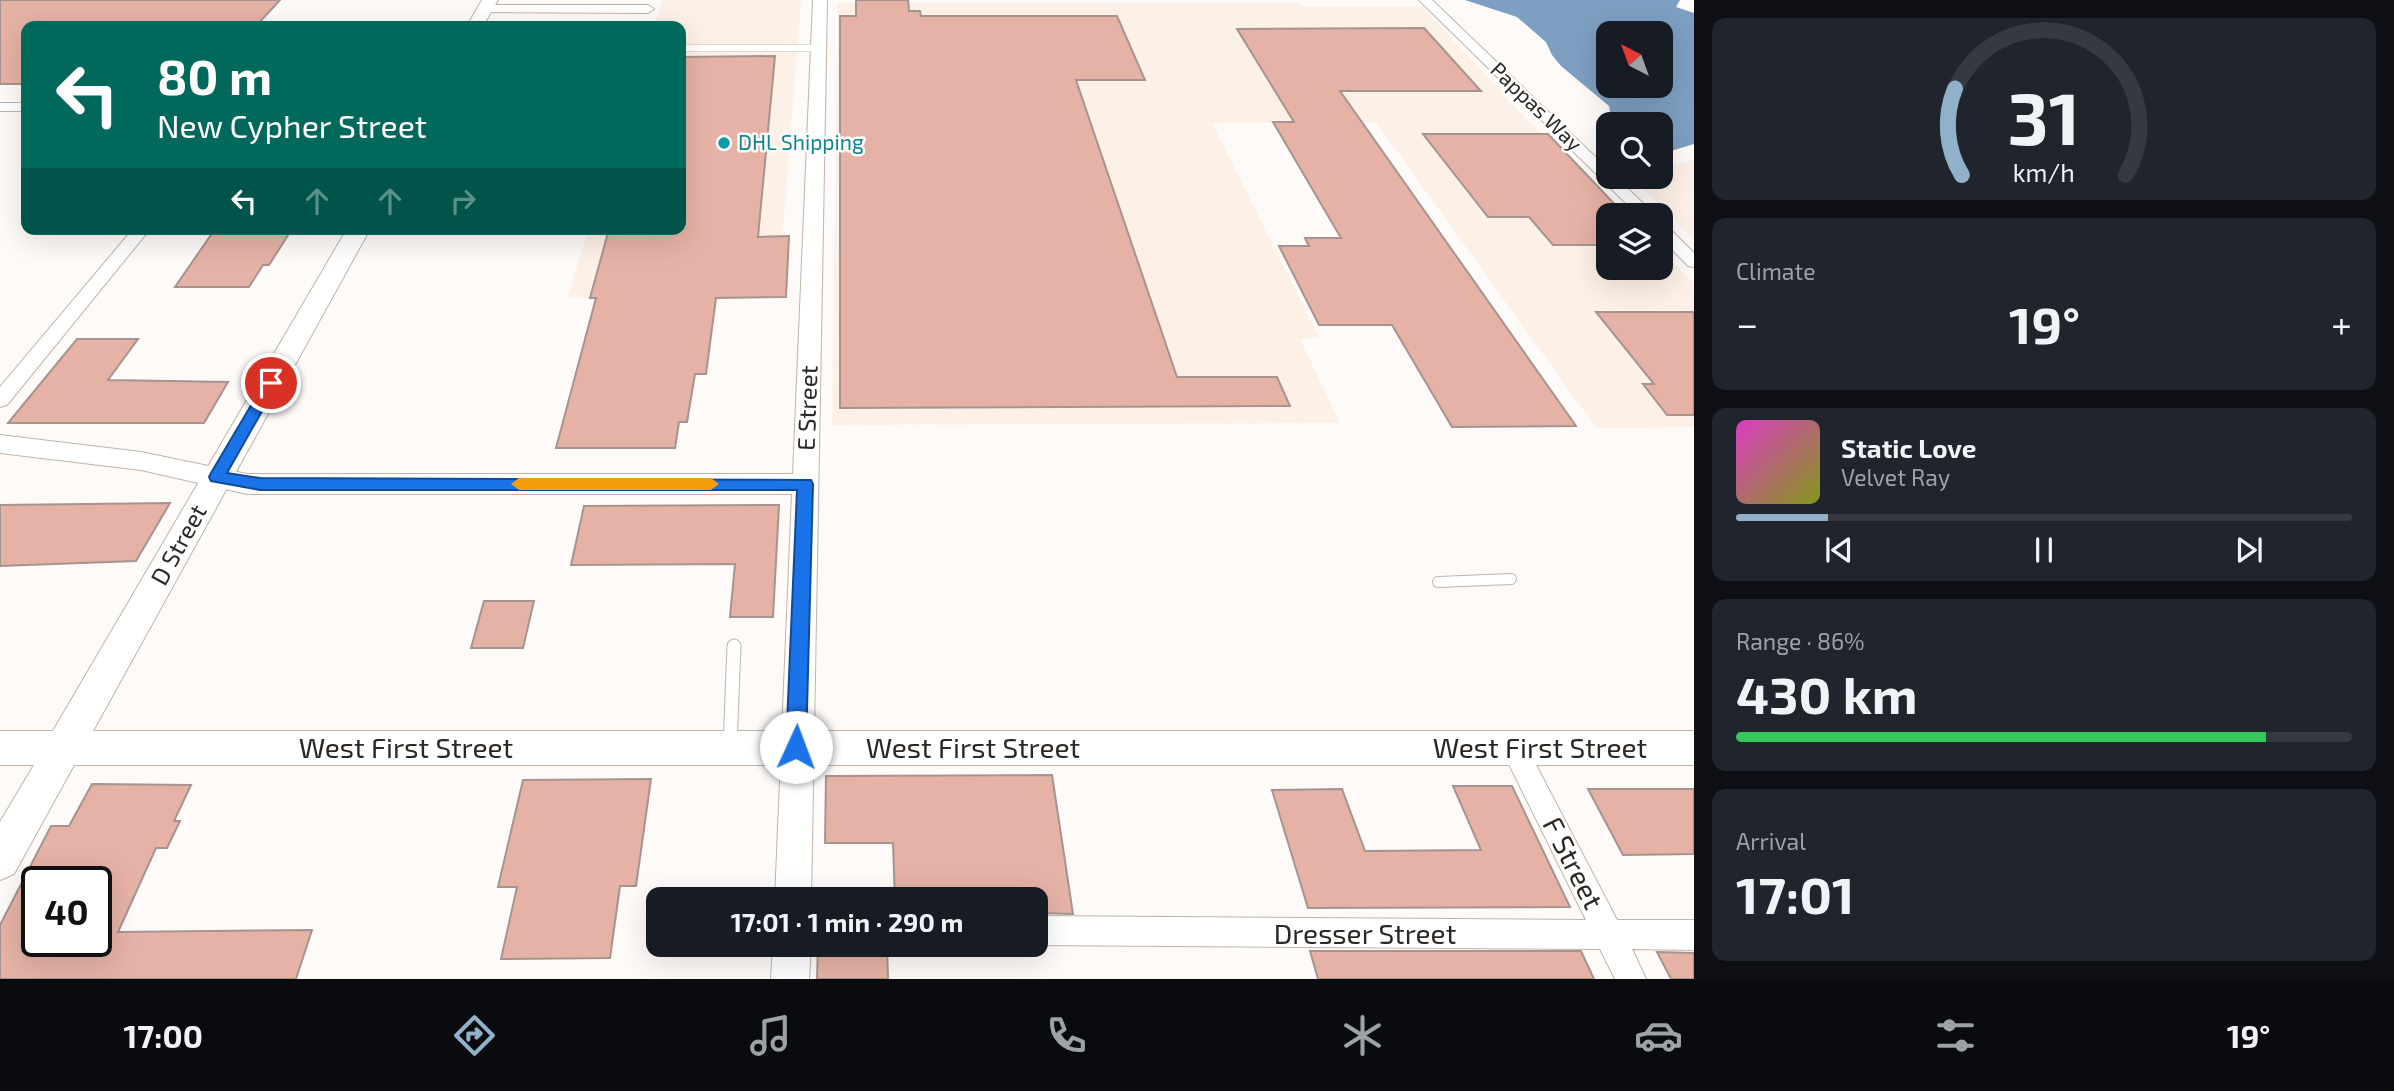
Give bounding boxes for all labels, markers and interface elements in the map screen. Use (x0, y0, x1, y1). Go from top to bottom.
north arrow (1596, 21, 1673, 98)
map controls (1596, 21, 1673, 280)
text: 80 m (157, 46, 272, 105)
icon: left (42, 49, 133, 140)
street label: Pappas Way (1486, 56, 1588, 156)
text: 31 (2008, 72, 2080, 160)
text: New Cypher Street (157, 106, 427, 144)
button: search (1596, 112, 1673, 189)
place label: DHL Shipping (738, 129, 864, 154)
marker: DHL Shipping (716, 135, 732, 151)
text: km/h (2013, 157, 2075, 187)
icon: left (225, 182, 263, 220)
icon: ahead (298, 182, 336, 220)
icon: ahead (371, 182, 409, 220)
icon: right (444, 182, 482, 220)
button: layers (1596, 203, 1673, 280)
text: Climate (1736, 257, 1816, 285)
text: 19° (2009, 292, 2080, 354)
text: − (1736, 300, 1758, 346)
text: + (2331, 300, 2352, 346)
pin (241, 353, 301, 413)
icon: arrive (252, 364, 290, 402)
street label: E Street (791, 365, 822, 451)
text: Static Love (1841, 432, 1977, 463)
text: Velvet Ray (1841, 463, 1950, 491)
street label: D Street (144, 499, 212, 590)
icon: previous (1820, 531, 1858, 569)
icon: pause (2025, 531, 2063, 569)
icon: next (2230, 531, 2268, 569)
text: Range · 86% (1736, 627, 1865, 655)
text: 430 km (1736, 662, 1918, 724)
position arrow (759, 710, 833, 784)
street label: West First Street (299, 730, 513, 764)
street label: West First Street (866, 730, 1080, 764)
street label: West First Street (1433, 730, 1647, 764)
street label: F Street (1536, 811, 1611, 914)
text: Arrival (1736, 827, 1806, 855)
text: 17:01 (1736, 862, 1855, 924)
speed limit sign: 40 (21, 866, 112, 957)
text: 17:01 · 1 min · 290 m (731, 906, 963, 937)
street label: Dresser Street (1274, 916, 1456, 950)
icon: directions (450, 1011, 499, 1060)
icon: music (746, 1011, 795, 1060)
icon: phone (1042, 1011, 1091, 1060)
icon: climate (1338, 1011, 1387, 1060)
icon: car (1634, 1011, 1683, 1060)
icon: filters (1931, 1011, 1980, 1060)
text: 17:00 (124, 1016, 203, 1054)
text: 19° (2227, 1016, 2270, 1054)

